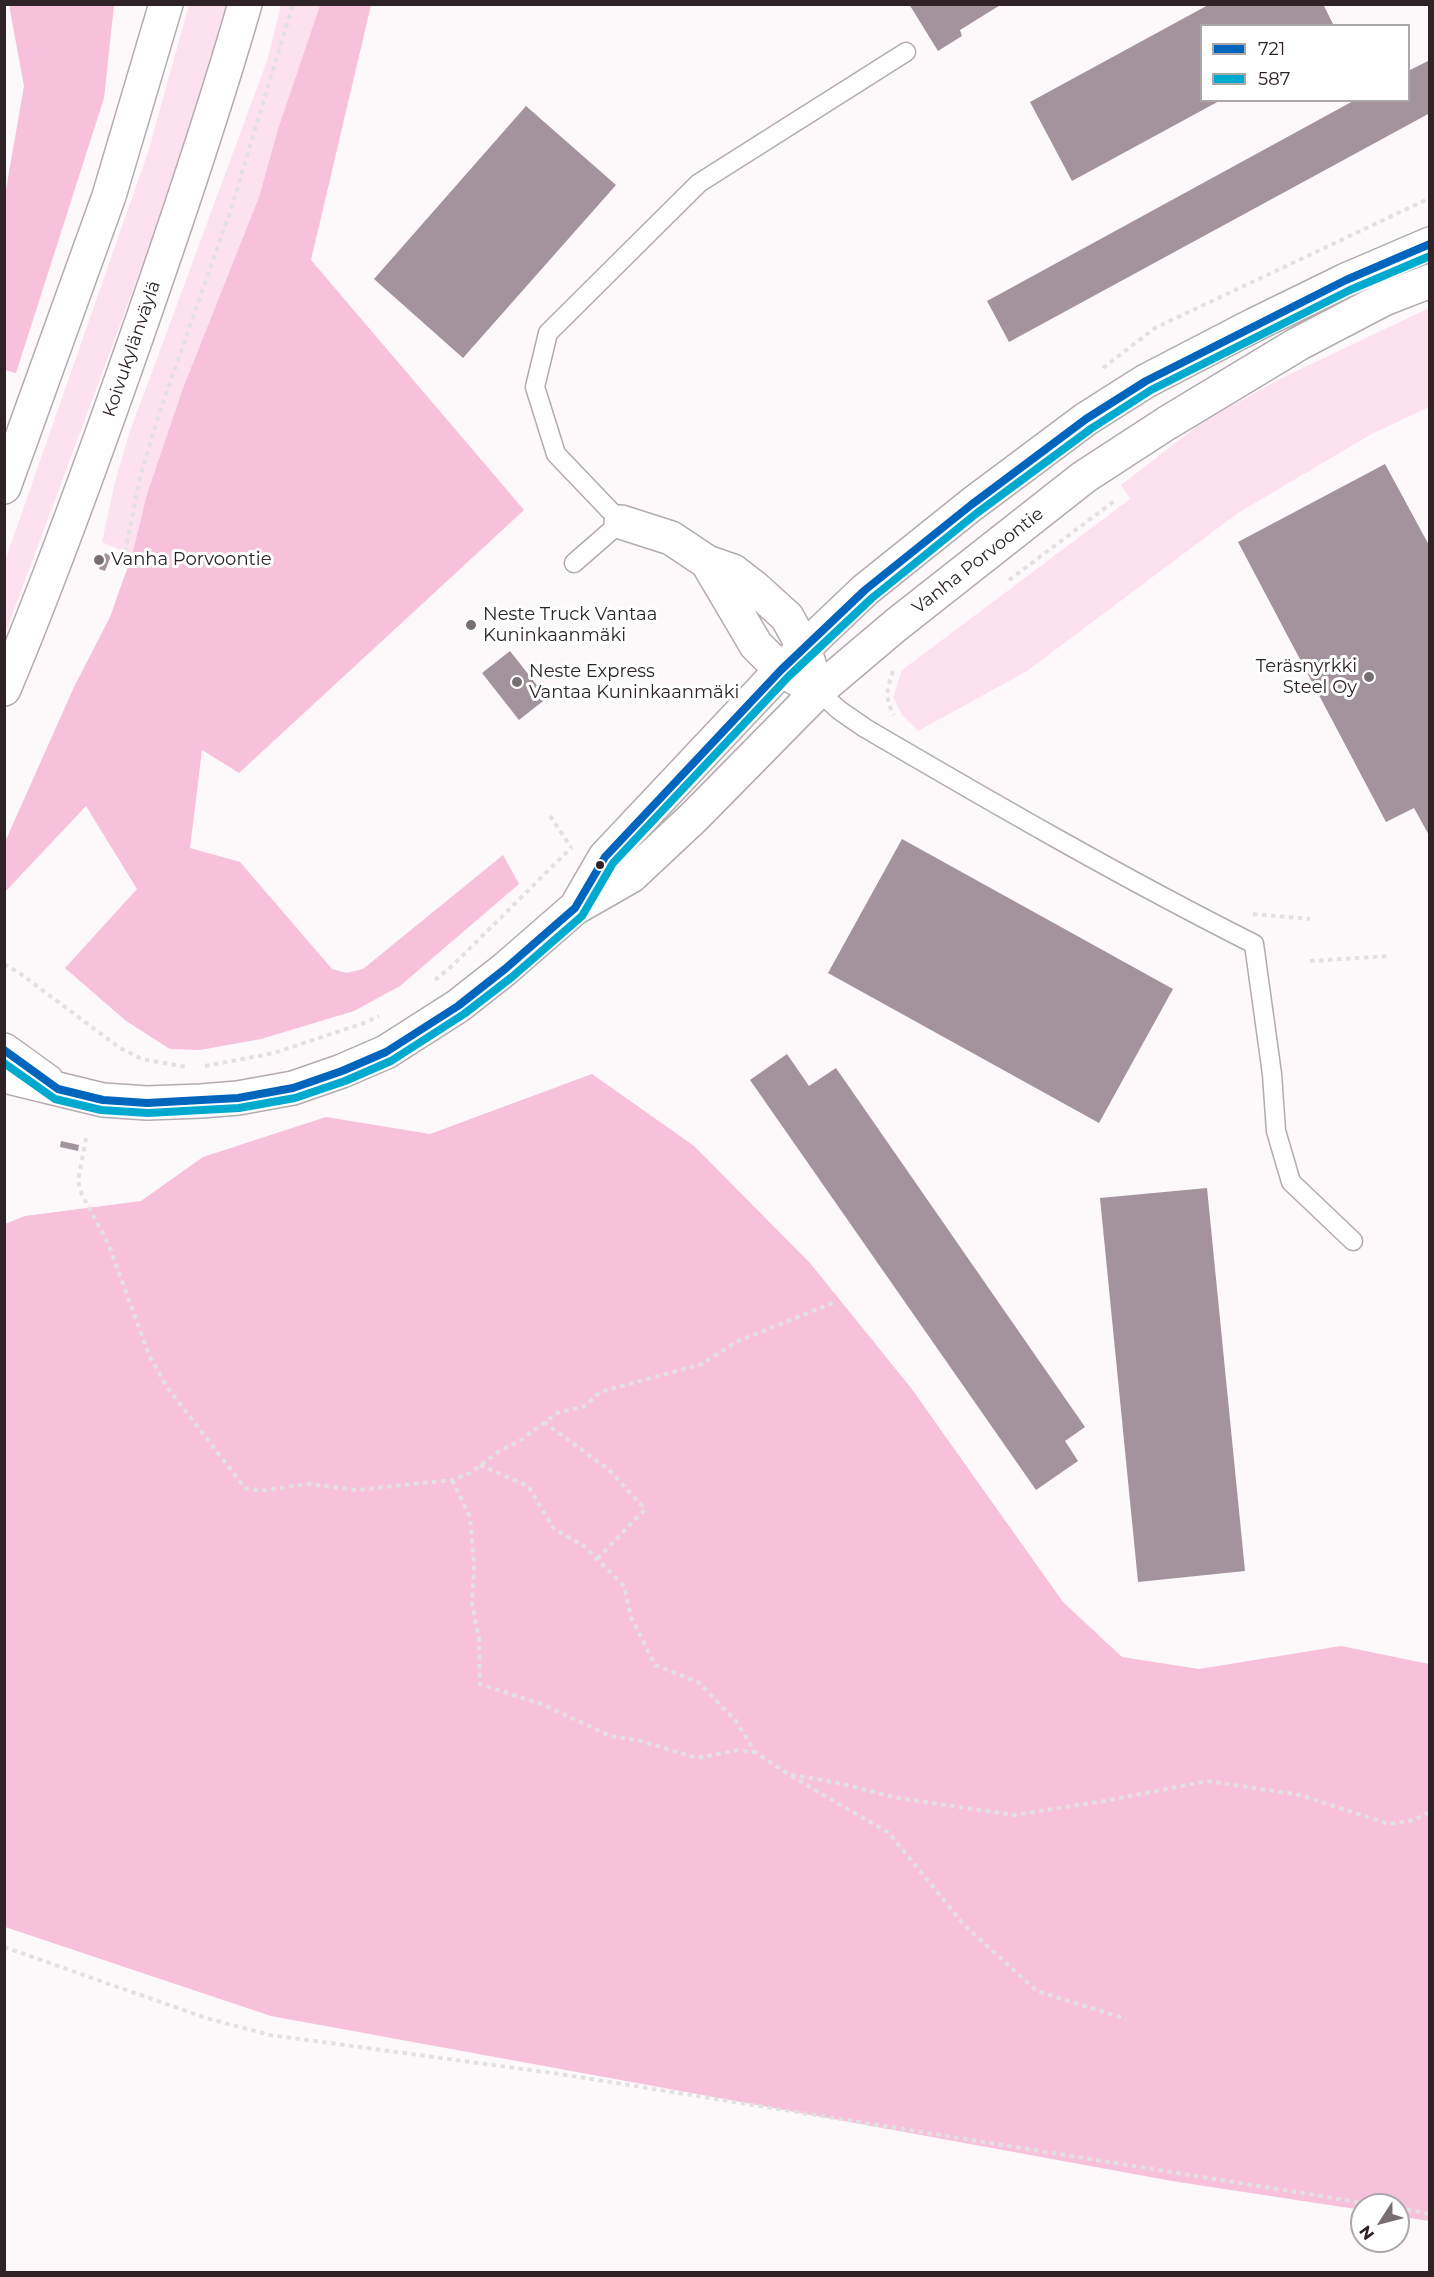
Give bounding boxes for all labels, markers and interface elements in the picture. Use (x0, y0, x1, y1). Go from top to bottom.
legend (1200, 24, 1410, 102)
text: 721 (1258, 38, 1285, 60)
text: 587 (1258, 68, 1290, 90)
street label: Koivukylänväylä (99, 278, 165, 420)
street label: Vanha Porvoontie (908, 503, 1048, 619)
place label: Vanha Porvoontie (111, 549, 272, 571)
marker: Vanha Porvoontie (92, 553, 106, 567)
place label: Neste Truck Vantaa Kuninkaanmäki (483, 604, 657, 646)
marker: Neste Truck Vantaa Kuninkaanmäki (464, 618, 478, 632)
place label: Teräsnyrkki Steel Oy (1256, 656, 1357, 698)
place label: Neste Express Vantaa Kuninkaanmäki (529, 661, 739, 704)
marker: Teräsnyrkki Steel Oy (1362, 670, 1376, 684)
marker: Neste Express Vantaa Kuninkaanmäki (510, 675, 524, 689)
unlabelled marker (594, 859, 606, 871)
north arrow (1350, 2193, 1410, 2253)
text: N (1355, 2222, 1378, 2244)

